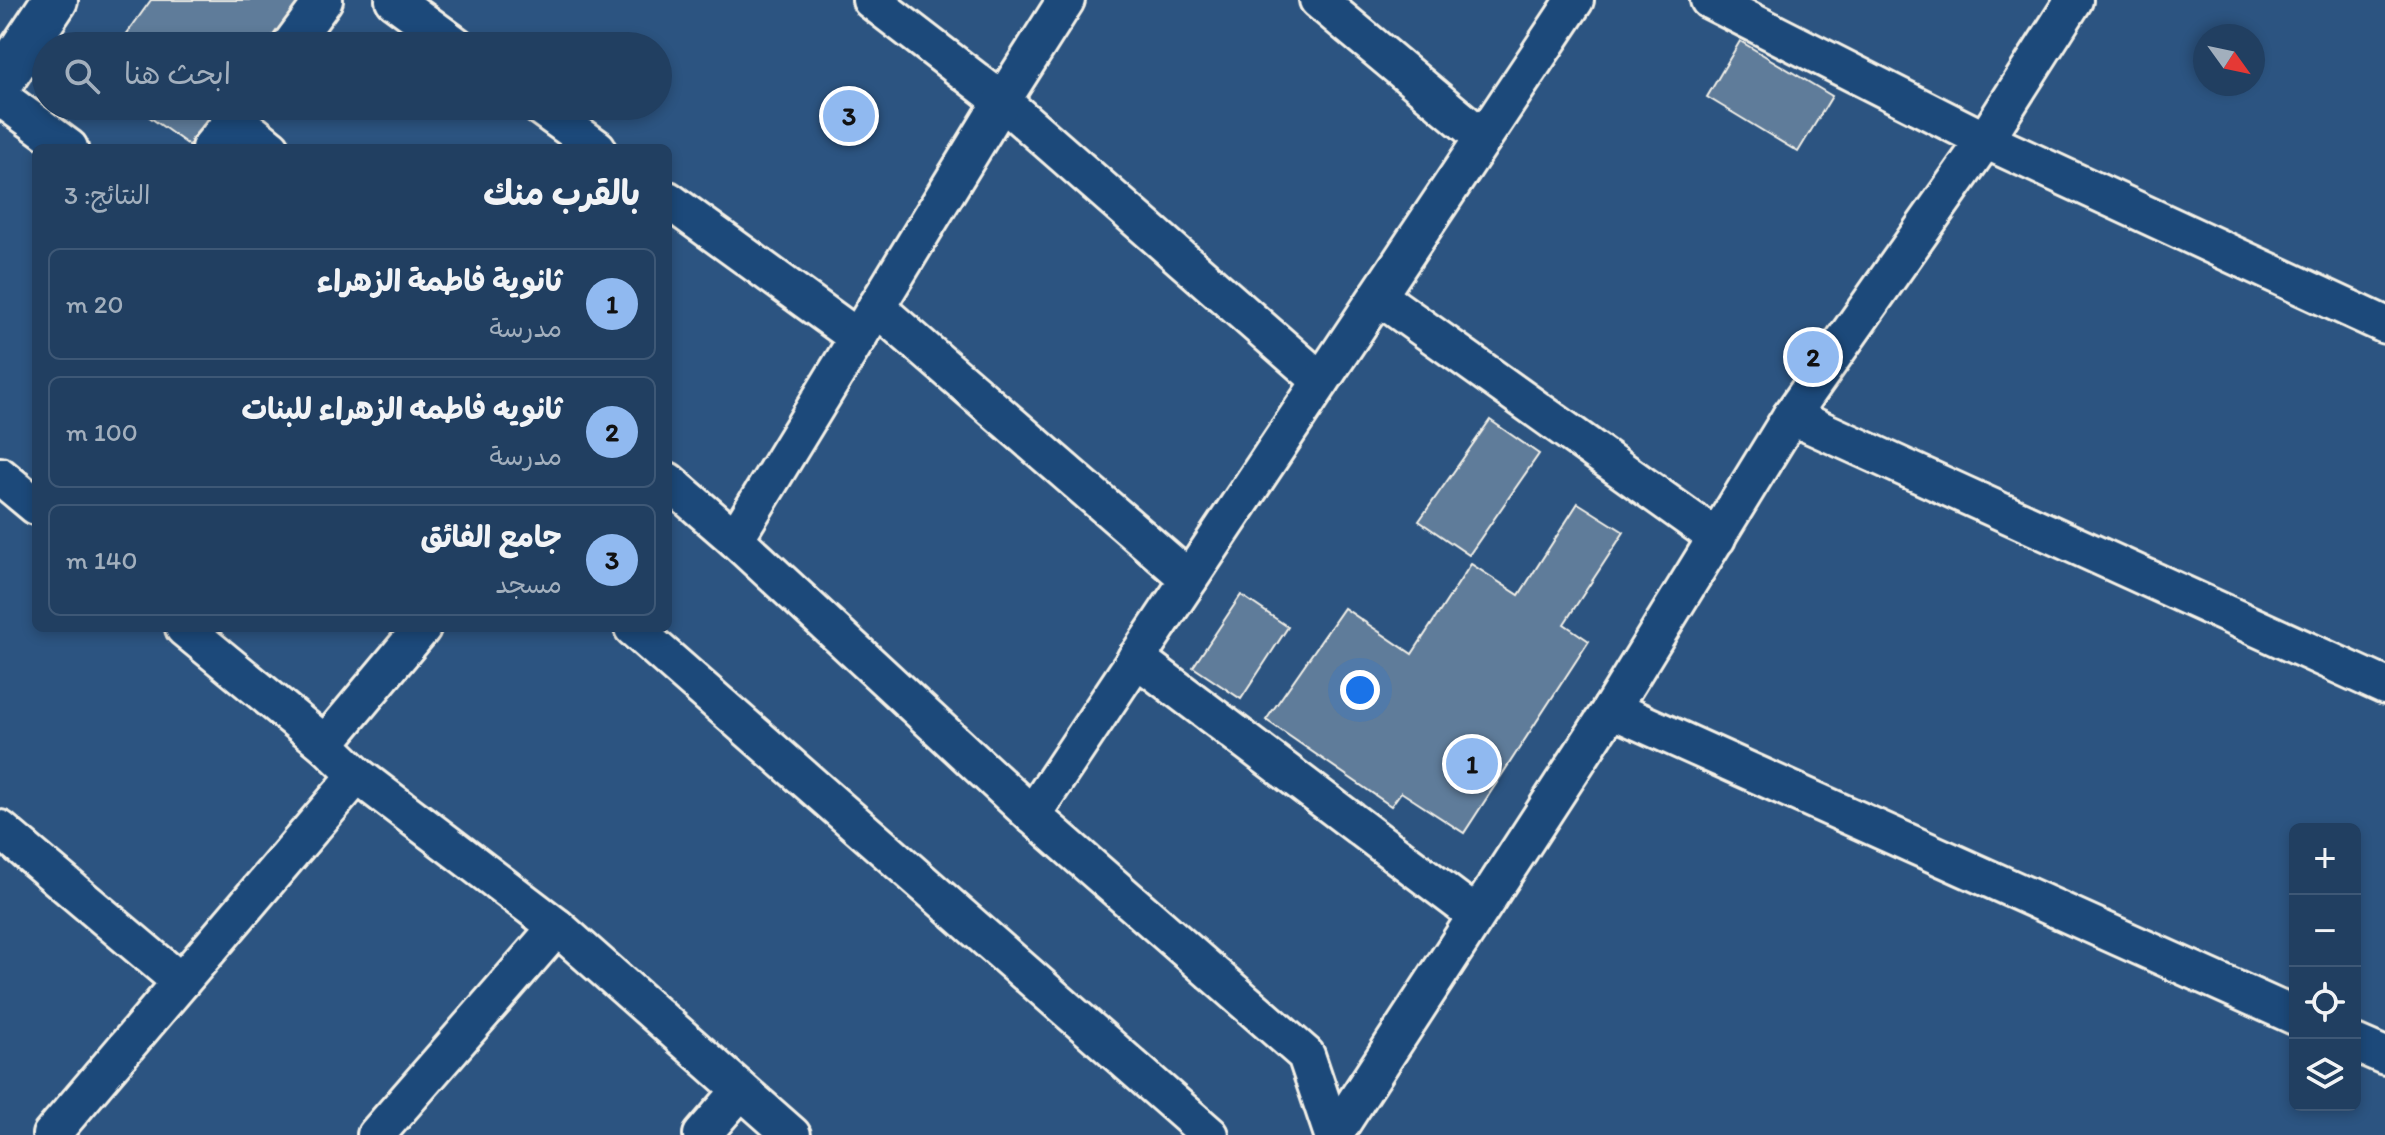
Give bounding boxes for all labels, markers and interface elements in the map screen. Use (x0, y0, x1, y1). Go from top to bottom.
north arrow (2193, 24, 2265, 96)
search box (32, 32, 672, 120)
icon: search (60, 54, 104, 98)
text: ابحث هنا (124, 55, 231, 92)
pin: 3 (823, 86, 875, 146)
text: بالقرب منك (483, 173, 640, 214)
text: النتائج: 3 (64, 179, 150, 211)
text: ثانوية فاطمة الزهراء (317, 262, 562, 299)
text: 20 m (66, 288, 123, 320)
text: 1 (606, 288, 618, 320)
text: مدرسة (490, 312, 562, 344)
pin: 2 (1787, 327, 1839, 387)
text: ثانويه فاطمه الزهراء للبنات (241, 390, 562, 427)
text: 100 m (66, 416, 138, 448)
text: 2 (605, 416, 619, 448)
text: مدرسة (490, 440, 562, 472)
text: جامع الفائق (421, 518, 562, 555)
text: 140 m (66, 544, 137, 576)
text: 3 (605, 544, 619, 576)
text: مسجد (495, 568, 562, 600)
your location (1340, 670, 1380, 710)
pin: 1 (1446, 734, 1498, 794)
map controls (2289, 823, 2361, 1111)
button: + (2289, 823, 2361, 895)
button: − (2289, 895, 2361, 967)
button: locate (2289, 967, 2361, 1039)
button: layers (2289, 1039, 2361, 1111)

